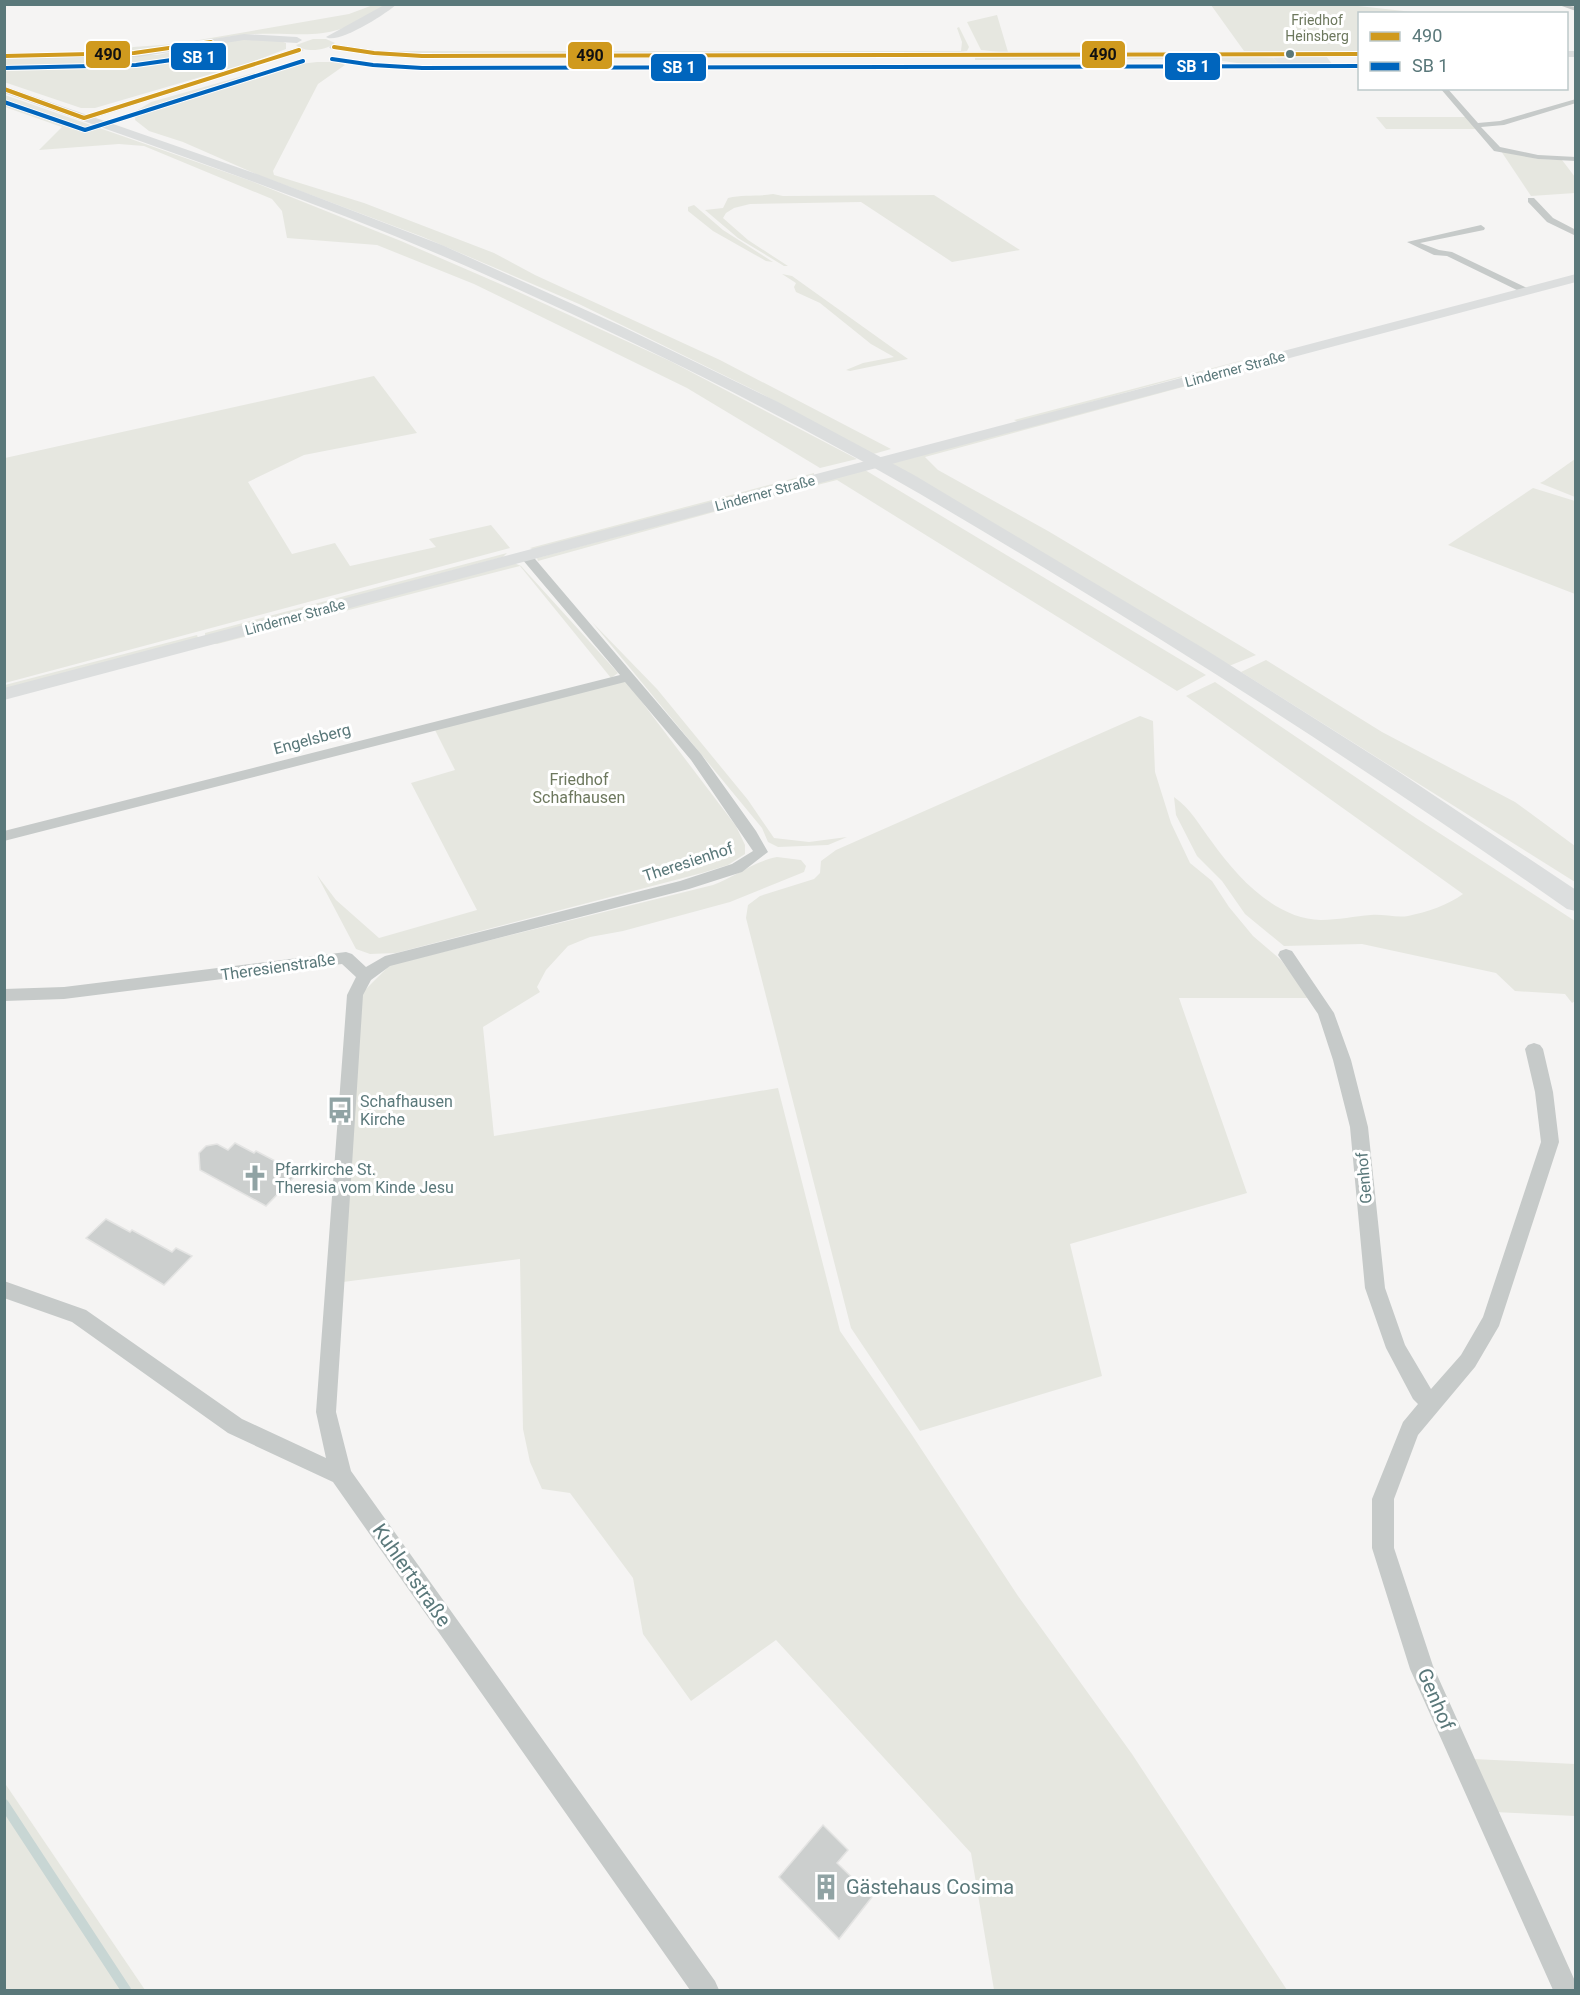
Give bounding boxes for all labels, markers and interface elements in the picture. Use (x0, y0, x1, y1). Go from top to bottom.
park label: Friedhof Heinsberg (1285, 12, 1349, 44)
legend (1358, 12, 1568, 90)
text: 490 (1412, 25, 1442, 46)
line badge: 490 (85, 40, 131, 69)
line badge: 490 (1081, 40, 1126, 69)
line badge: 490 (567, 41, 613, 70)
line badge: SB 1 (170, 42, 227, 71)
text: 490 (94, 45, 122, 64)
text: 490 (1089, 45, 1117, 64)
text: 490 (576, 46, 604, 65)
text: SB 1 (182, 48, 216, 67)
unlabelled marker (1284, 48, 1296, 60)
line badge: SB 1 (1164, 52, 1221, 81)
line badge: SB 1 (650, 53, 707, 82)
text: SB 1 (1412, 55, 1448, 76)
text: SB 1 (1176, 57, 1210, 76)
text: SB 1 (662, 58, 696, 77)
street label: Linderner Straße (1183, 348, 1287, 390)
street label: Linderner Straße (713, 472, 817, 514)
street label: Linderner Straße (243, 596, 347, 638)
street label: Engelsberg (271, 720, 353, 758)
park label: Friedhof Schafhausen (533, 770, 625, 807)
street label: Theresienhof (641, 838, 736, 885)
street label: Theresienstraße (220, 950, 336, 984)
place label: Schafhausen Kirche (360, 1092, 453, 1129)
bus stop icon: Schafhausen Kirche (325, 1095, 355, 1125)
street label: Genhof (1352, 1151, 1376, 1205)
place label: Pfarrkirche St. Theresia vom Kinde Jesu (275, 1160, 454, 1197)
church icon: Pfarrkirche St. Theresia vom Kinde Jesu (240, 1163, 270, 1193)
street label: Kuhlertstraße (368, 1519, 456, 1631)
street label: Genhof (1412, 1665, 1460, 1733)
building icon: Gästehaus Cosima (811, 1872, 841, 1902)
place label: Gästehaus Cosima (846, 1875, 1014, 1899)

